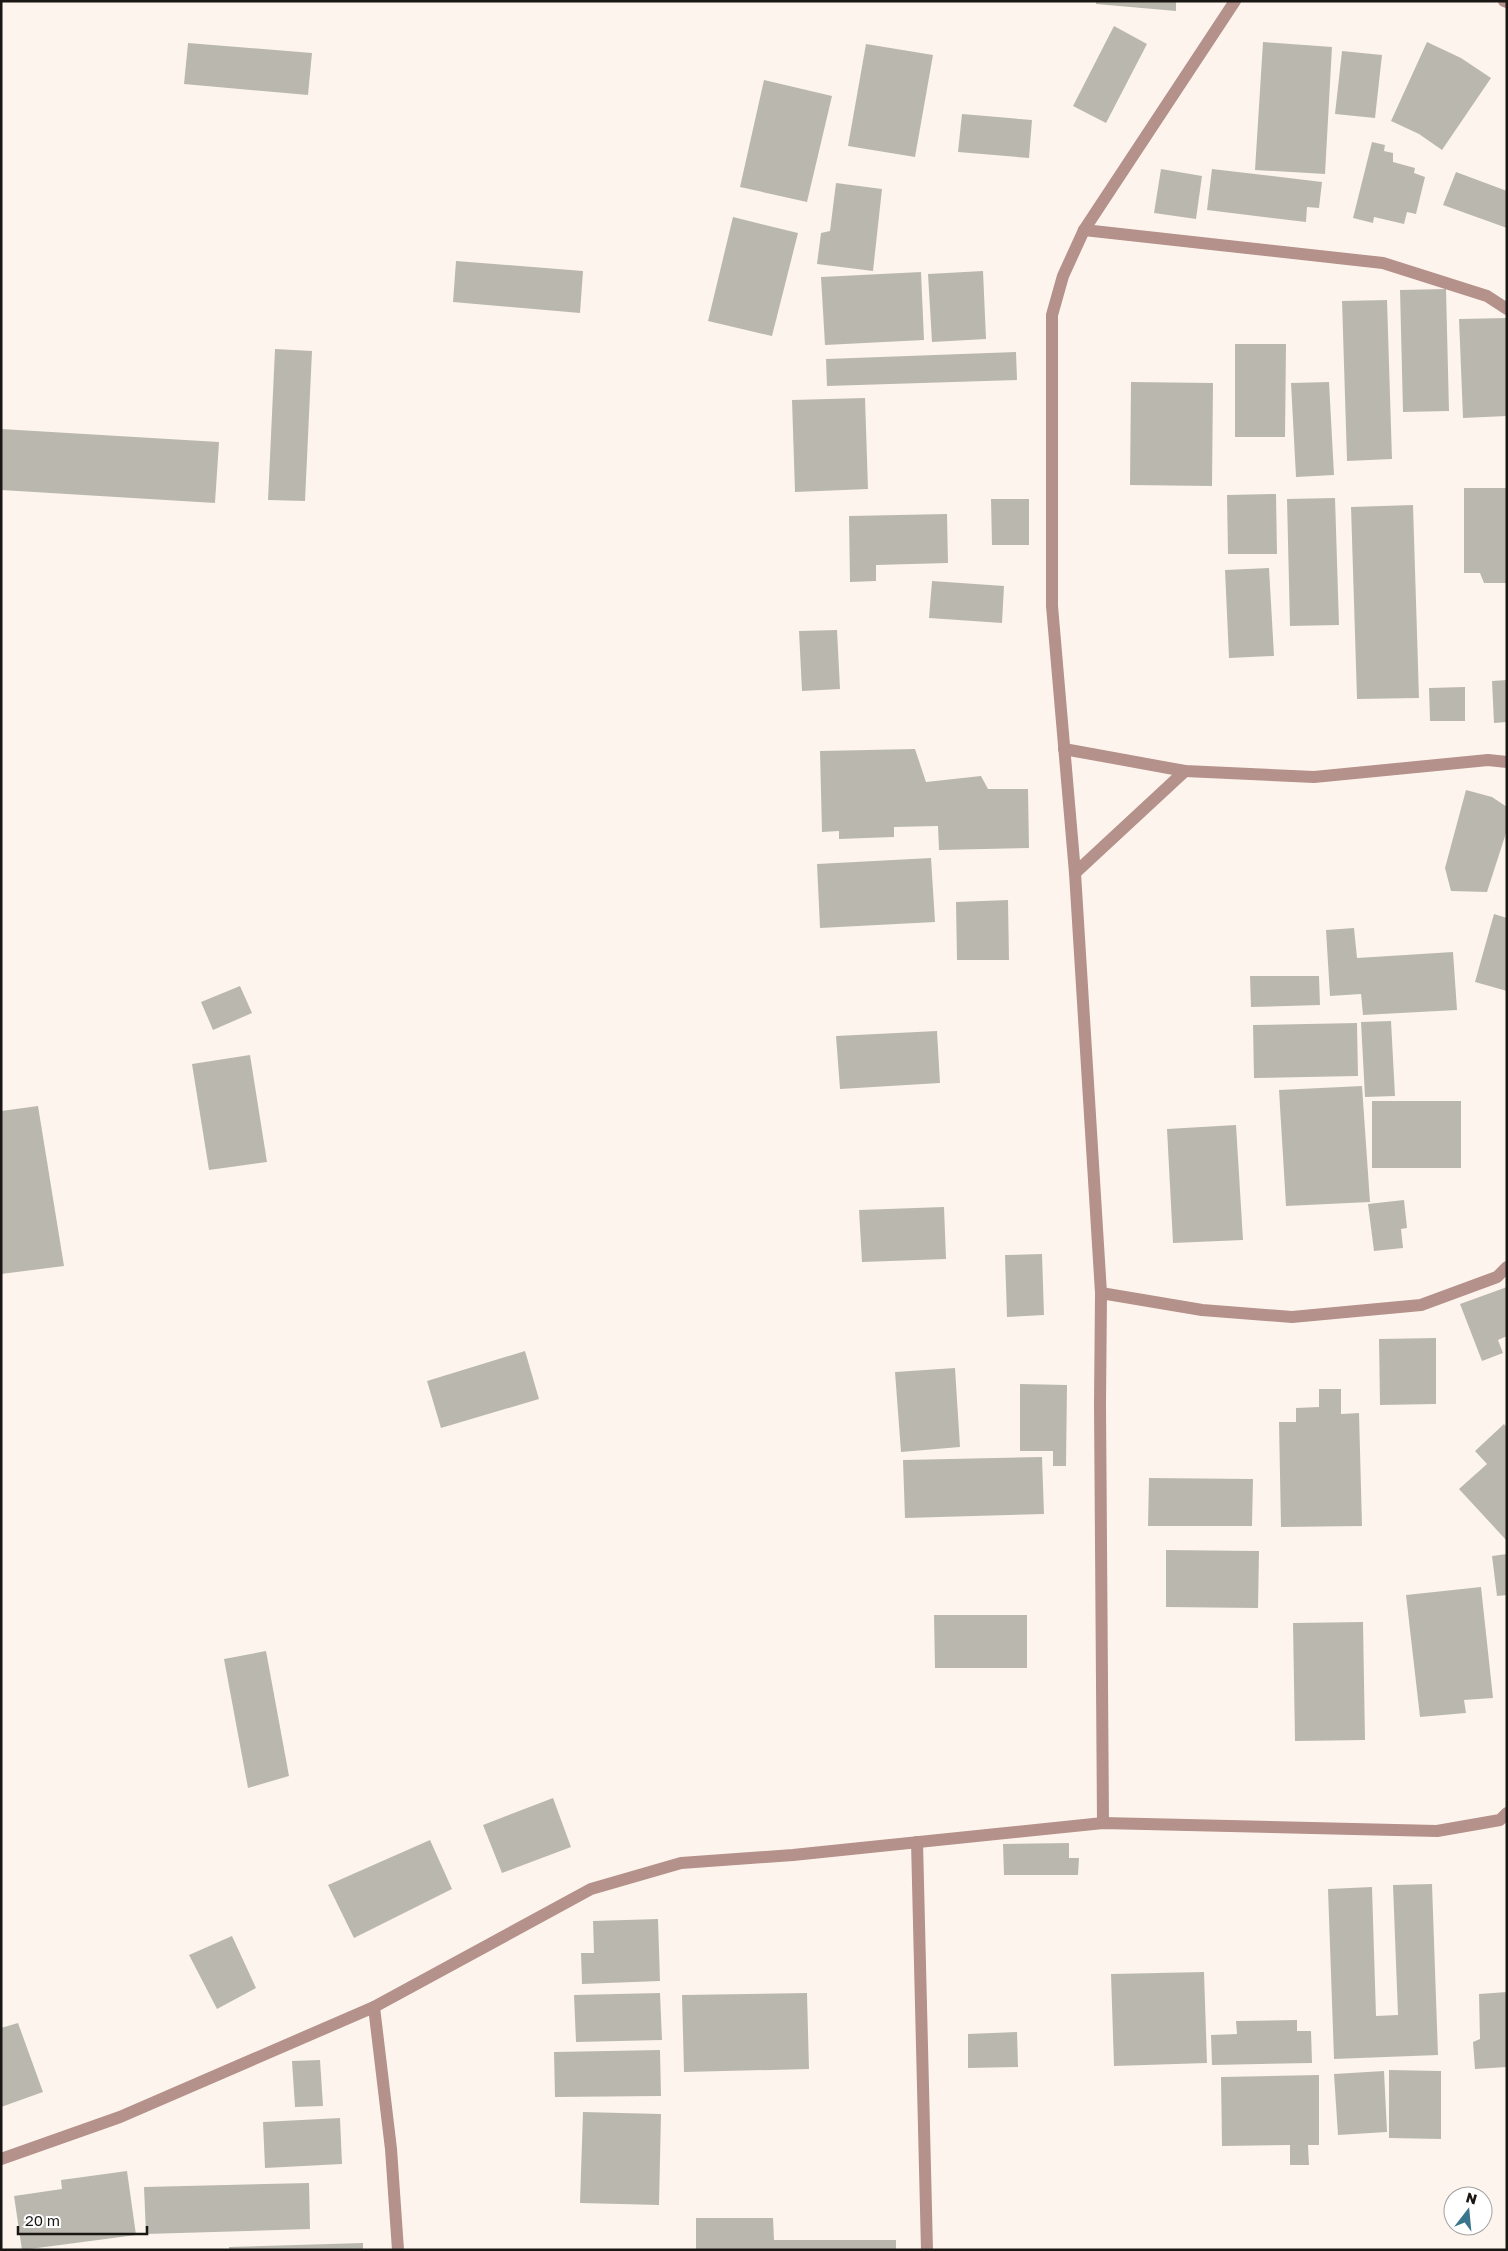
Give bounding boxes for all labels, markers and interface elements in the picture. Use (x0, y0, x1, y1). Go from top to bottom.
north arrow (1443, 2186, 1493, 2236)
text: N (1464, 2188, 1479, 2208)
scale bar (18, 2204, 146, 2236)
text: 20 m (25, 2211, 60, 2229)

